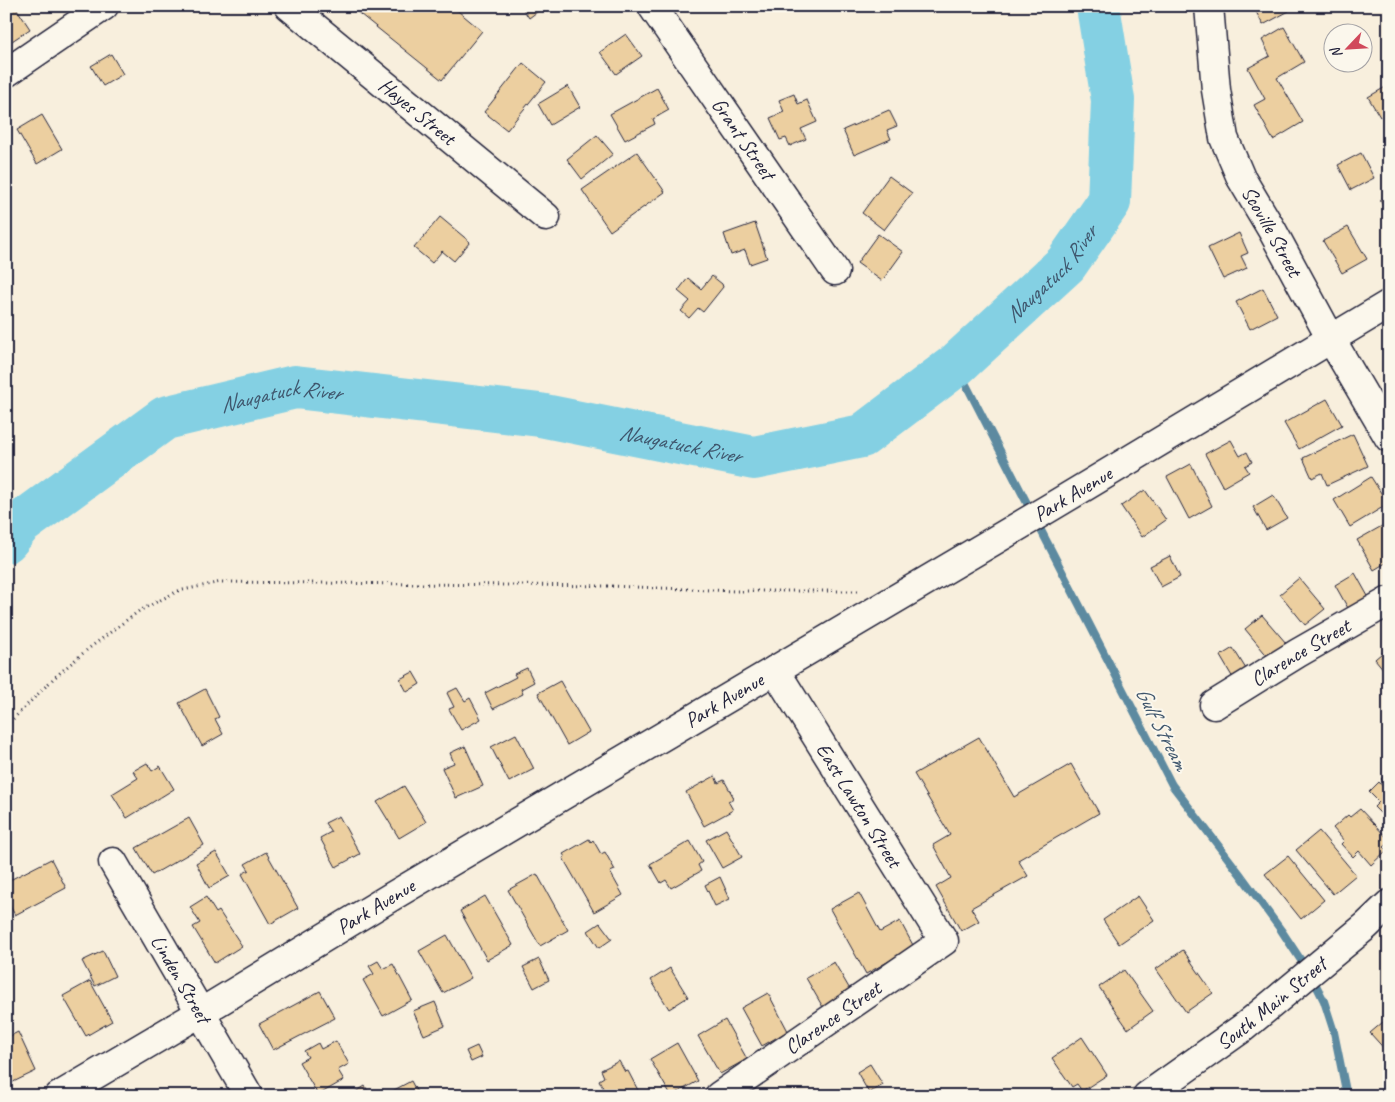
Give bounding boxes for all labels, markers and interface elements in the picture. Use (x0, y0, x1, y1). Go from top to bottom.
north arrow (1322, 22, 1372, 72)
text: N (1326, 44, 1346, 61)
street label: Hayes Street (373, 72, 463, 152)
street label: Grant Street (706, 93, 783, 187)
street label: Scoville Street (1236, 181, 1309, 283)
water label: Naugatuck River (999, 217, 1106, 329)
water label: Naugatuck River (217, 373, 347, 419)
water label: Naugatuck River (617, 418, 747, 471)
street label: Park Avenue (1029, 459, 1118, 527)
street label: Clarence Street (1246, 612, 1356, 692)
street label: Park Avenue (680, 666, 770, 733)
water label: Gulf Stream (1129, 682, 1196, 777)
street label: East Lawton Street (810, 738, 909, 874)
street label: Park Avenue (332, 872, 421, 940)
street label: Linden Street (145, 930, 218, 1030)
street label: South Main Street (1211, 949, 1334, 1056)
street label: Clarence Street (779, 974, 888, 1060)

